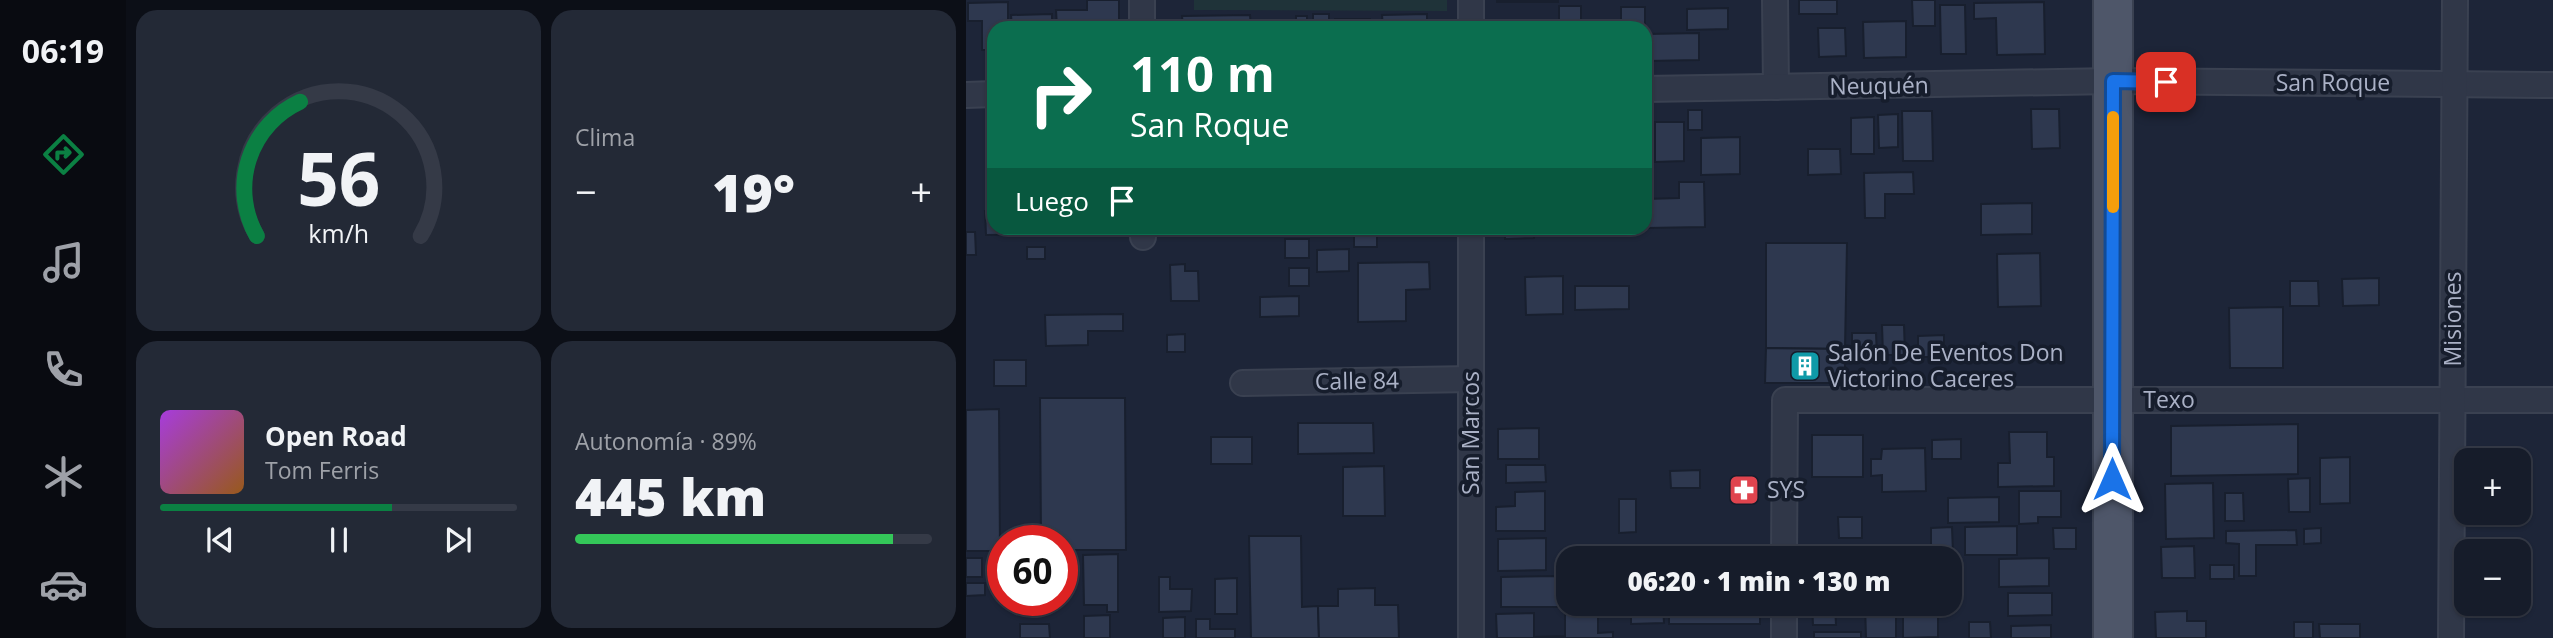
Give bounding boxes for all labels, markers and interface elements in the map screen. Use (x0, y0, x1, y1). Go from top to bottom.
text: 06:19 (22, 29, 104, 72)
text: 110 m (1130, 40, 1275, 106)
icon: right (1015, 49, 1106, 140)
pin (2136, 52, 2196, 112)
icon: arrive (2147, 63, 2185, 101)
street label: San Roque (2276, 66, 2390, 98)
street label: Neuquén (1829, 68, 1929, 102)
text: San Roque (1130, 103, 1289, 146)
text: Clima (575, 121, 635, 153)
text: 56 (297, 129, 380, 228)
icon: directions (39, 130, 88, 179)
text: 19° (712, 156, 795, 227)
text: − (575, 165, 597, 217)
text: + (910, 165, 932, 217)
icon: arrive (1103, 182, 1141, 220)
text: Luego (1015, 183, 1089, 219)
text: km/h (308, 216, 369, 250)
icon: music (39, 238, 88, 287)
street label: Misiones (2436, 271, 2468, 367)
place label: Salón De Eventos Don Victorino Caceres (1828, 336, 2064, 394)
icon: phone (39, 345, 88, 394)
building icon: Salón De Eventos Don Victorino Caceres (1788, 349, 1822, 383)
street label: Calle 84 (1315, 363, 1399, 397)
street label: San Marcos (1454, 371, 1486, 495)
street label: Texo (2143, 383, 2195, 415)
text: Open Road (265, 418, 407, 454)
text: Autonomía · 89% (575, 425, 757, 457)
position arrow (2075, 442, 2149, 516)
map controls (2454, 448, 2531, 616)
button: + (2454, 448, 2531, 525)
icon: climate (39, 452, 88, 501)
text: Tom Ferris (265, 454, 379, 486)
text: 445 km (575, 460, 766, 531)
pharmacy icon: SYS (1727, 473, 1761, 507)
place label: SYS (1767, 473, 1805, 505)
icon: previous (201, 521, 239, 559)
icon: pause (320, 521, 358, 559)
icon: next (439, 521, 477, 559)
speed limit sign: 60 (987, 525, 1078, 616)
button: − (2454, 539, 2531, 616)
icon: car (39, 560, 88, 609)
text: 06:20 · 1 min · 130 m (1628, 563, 1890, 599)

